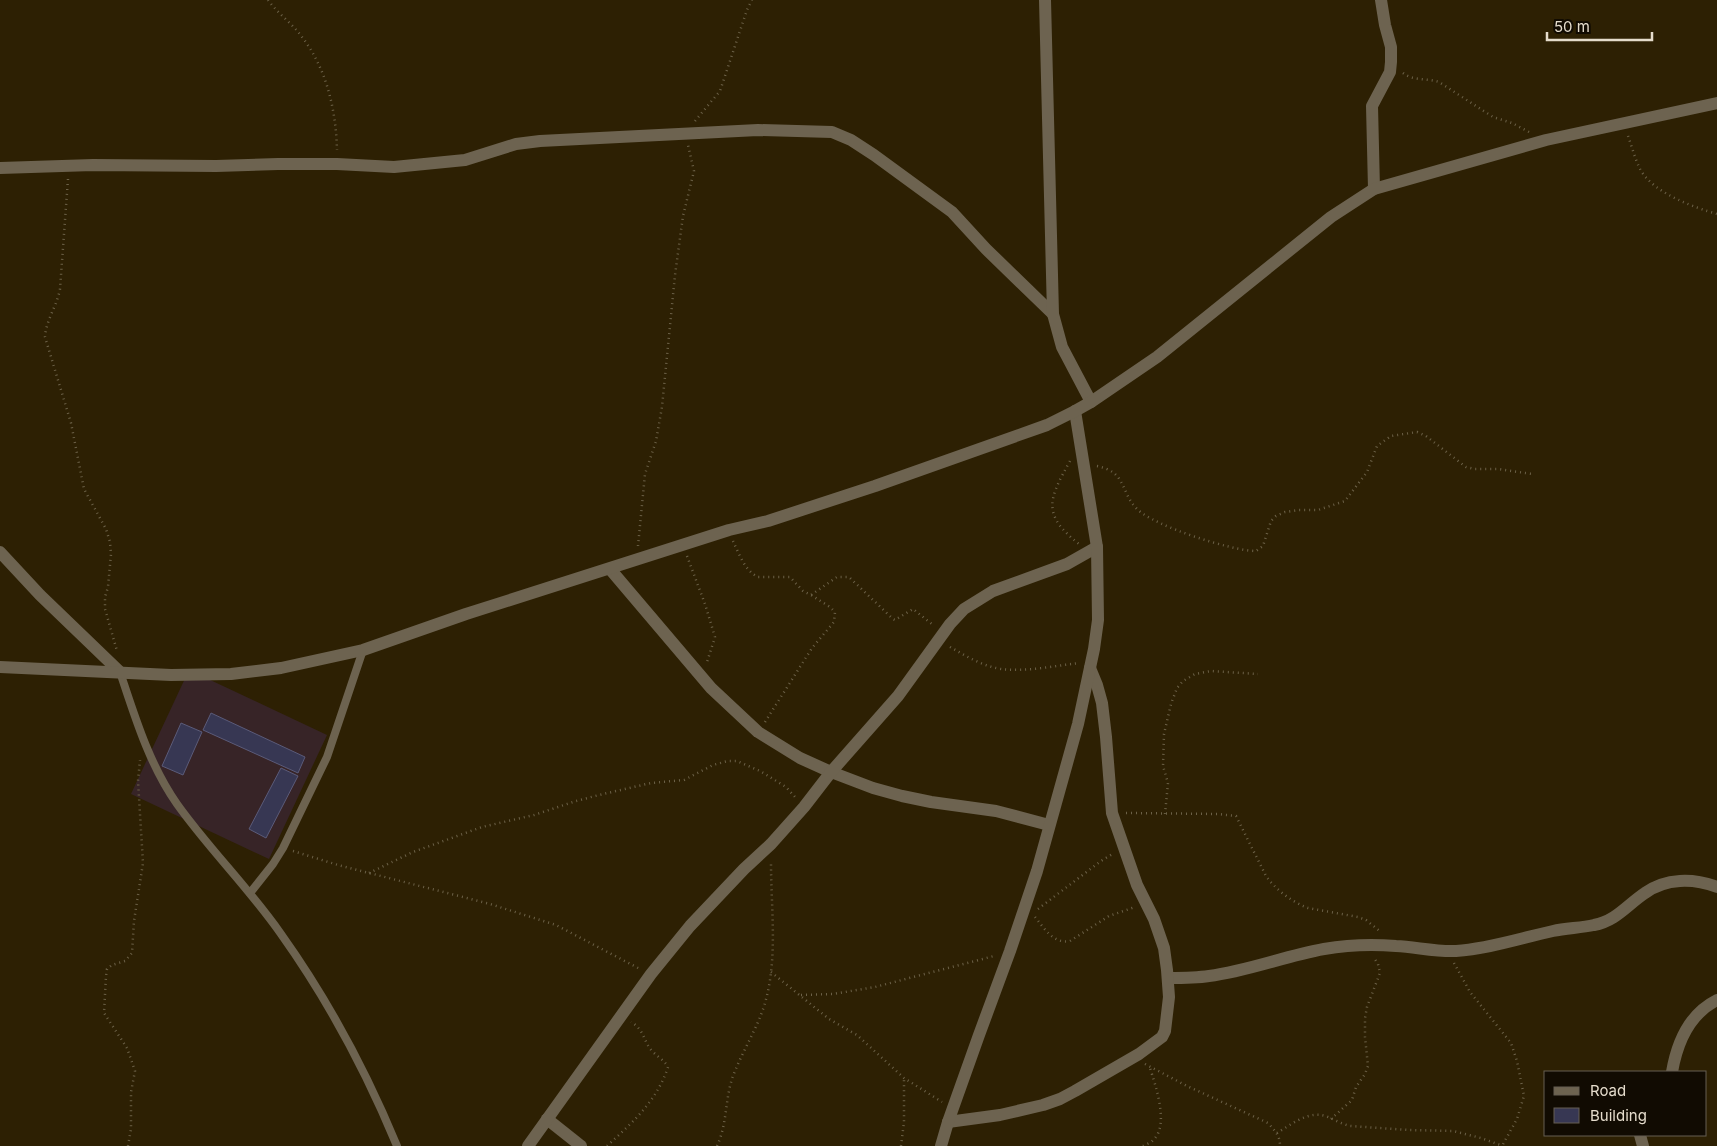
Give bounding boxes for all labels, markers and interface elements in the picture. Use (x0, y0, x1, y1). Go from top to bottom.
scale bar (1547, 10, 1652, 42)
text: 50 m (1554, 17, 1590, 36)
legend (1544, 1071, 1707, 1136)
text: Road (1590, 1081, 1626, 1100)
text: Building (1590, 1106, 1647, 1125)

